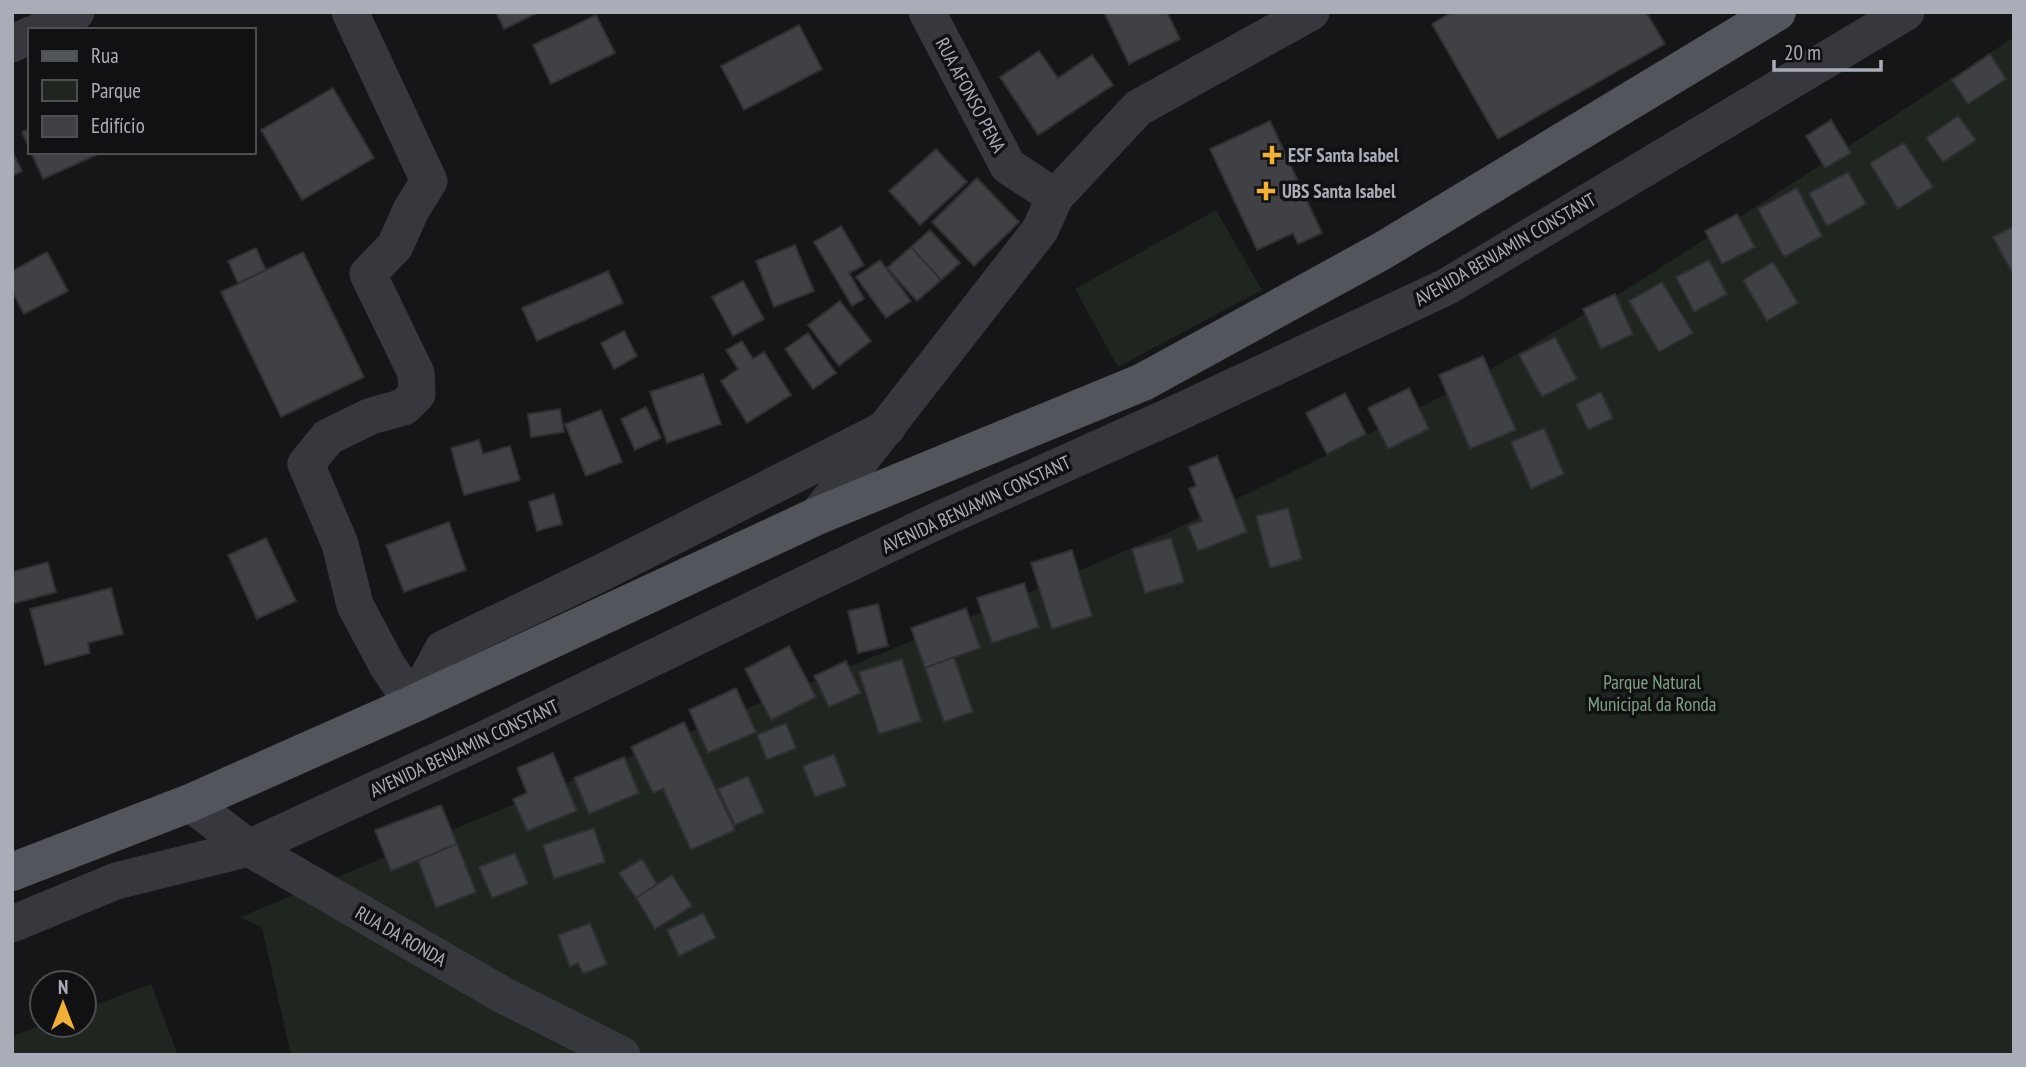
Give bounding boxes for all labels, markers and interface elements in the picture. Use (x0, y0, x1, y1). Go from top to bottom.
legend (28, 28, 256, 154)
scale bar (1774, 28, 1881, 72)
street label: RUA AFONSO PENA (931, 33, 1011, 157)
text: 20 m (1784, 39, 1821, 66)
text: Rua (91, 42, 119, 69)
text: Parque (91, 77, 141, 104)
text: Edifício (91, 112, 145, 139)
place label: ESF Santa Isabel (1288, 143, 1399, 167)
marker: ESF Santa Isabel (1262, 145, 1282, 165)
place label: UBS Santa Isabel (1282, 179, 1396, 203)
marker: UBS Santa Isabel (1256, 181, 1276, 201)
street label: AVENIDA BENJAMIN CONSTANT (1410, 187, 1601, 311)
street label: AVENIDA BENJAMIN CONSTANT (878, 449, 1075, 558)
park label: Parque Natural Municipal da Ronda (1588, 670, 1716, 716)
street label: AVENIDA BENJAMIN CONSTANT (366, 693, 563, 802)
street label: RUA DA RONDA (351, 900, 451, 972)
north arrow (28, 969, 98, 1039)
text: N (58, 975, 68, 999)

